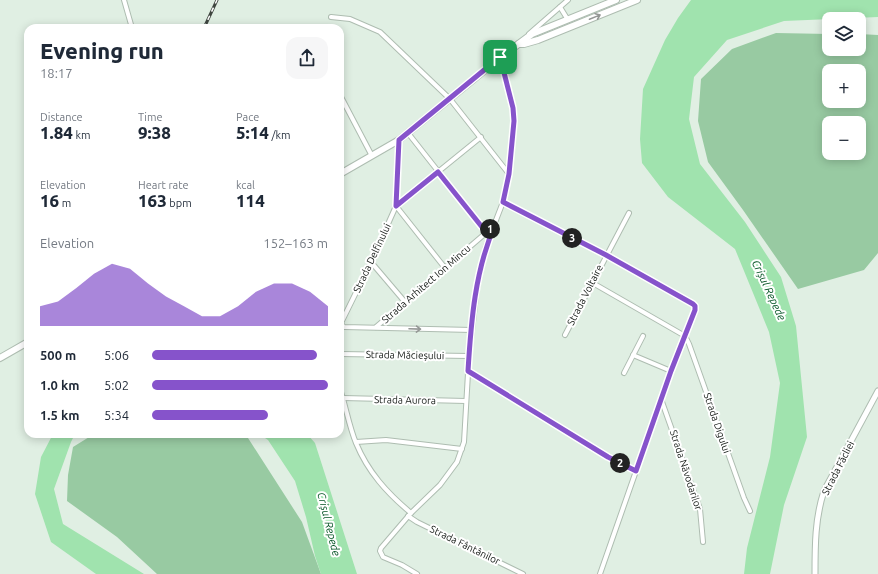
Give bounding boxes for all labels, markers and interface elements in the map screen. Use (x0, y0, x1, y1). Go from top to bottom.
map controls (822, 12, 866, 160)
button: layers (822, 12, 866, 56)
one-way arrow (588, 13, 600, 20)
button: share (286, 37, 328, 79)
text: Evening run (40, 38, 164, 63)
pin (483, 40, 517, 74)
icon: arrive (489, 46, 511, 68)
button: + (822, 64, 866, 108)
text: 18:17 (40, 66, 73, 80)
text: Distance (40, 111, 83, 123)
text: Time (138, 111, 163, 123)
text: Pace (236, 111, 259, 123)
button: − (822, 116, 866, 160)
text: 1.84 (40, 123, 73, 142)
text: 9:38 (138, 123, 171, 142)
text: 5:14 (236, 123, 269, 142)
text: km (73, 129, 91, 141)
text: /km (269, 129, 291, 141)
text: Elevation (40, 179, 86, 191)
text: Heart rate (138, 179, 189, 191)
text: kcal (236, 179, 255, 191)
text: 16 (40, 191, 59, 210)
text: 163 (138, 191, 167, 210)
text: 114 (236, 191, 265, 210)
text: m (59, 197, 71, 209)
text: bpm (167, 197, 192, 209)
pin: 1 (480, 219, 500, 239)
street label: Strada Delfinului (351, 222, 393, 294)
text: 1 (487, 223, 493, 235)
pin: 3 (562, 228, 582, 248)
text: 3 (569, 232, 575, 244)
text: Elevation (40, 236, 94, 250)
text: 152–163 m (263, 236, 328, 250)
street label: Strada Arhitect Ion Mincu (379, 243, 473, 325)
water label: Crișul Repede (750, 258, 788, 322)
street label: Strada Voltaire (565, 263, 605, 327)
one-way arrow (408, 325, 421, 333)
text: 500 m (40, 348, 76, 362)
text: 5:06 (104, 348, 129, 362)
street label: Strada Măcieșului (366, 349, 444, 361)
text: 1.0 km (40, 378, 79, 392)
text: 5:02 (104, 378, 129, 392)
street label: Strada Digului (702, 391, 732, 455)
street label: Strada Aurora (374, 394, 436, 406)
text: 1.5 km (40, 408, 79, 422)
text: 5:34 (104, 408, 129, 422)
street label: Strada Năvodarilor (668, 428, 704, 512)
street label: Strada Făcliei (820, 439, 856, 497)
pin: 2 (610, 453, 630, 473)
text: 2 (617, 457, 623, 469)
water label: Crișul Repede (315, 491, 343, 558)
street label: Strada Fântânilor (428, 523, 502, 567)

